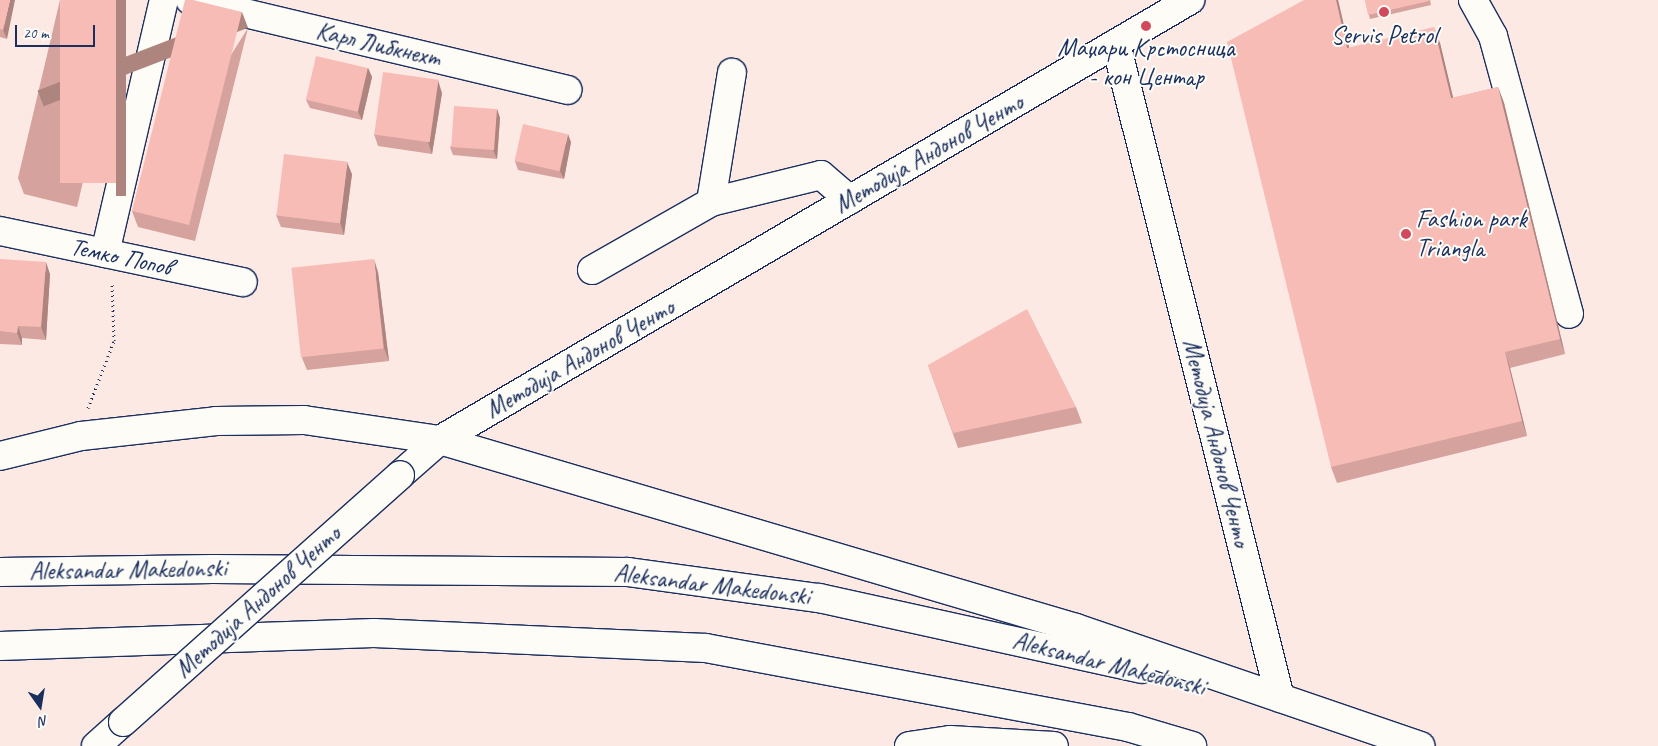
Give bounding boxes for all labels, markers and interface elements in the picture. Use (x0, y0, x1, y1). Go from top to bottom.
marker: Servis Petrol (1378, 6, 1390, 18)
scale bar (18, 15, 98, 47)
street label: Карл Либкнехт (312, 16, 444, 74)
marker: Маџари Крстосница - кон Центар (1140, 20, 1152, 32)
place label: Servis Petrol (1331, 20, 1437, 50)
text: 20 m (23, 24, 49, 43)
place label: Маџари Крстосница - кон Центар (1056, 34, 1236, 93)
street label: Методија Андонов Ченто (829, 87, 1029, 221)
place label: Fashion park Triangla (1416, 205, 1527, 264)
marker: Fashion park Triangla (1400, 228, 1412, 240)
street label: Темко Попов (68, 232, 174, 282)
street label: Методија Андонов Ченто (480, 292, 680, 426)
street label: Методија Андонов Ченто (1175, 335, 1257, 551)
street label: Методија Андонов Ченто (168, 519, 348, 685)
street label: Aleksandar Makedonski (29, 553, 227, 587)
street label: Aleksandar Makedonski (612, 558, 812, 612)
street label: Aleksandar Makedonski (1010, 626, 1208, 702)
north arrow (15, 681, 65, 731)
text: N (37, 712, 50, 730)

